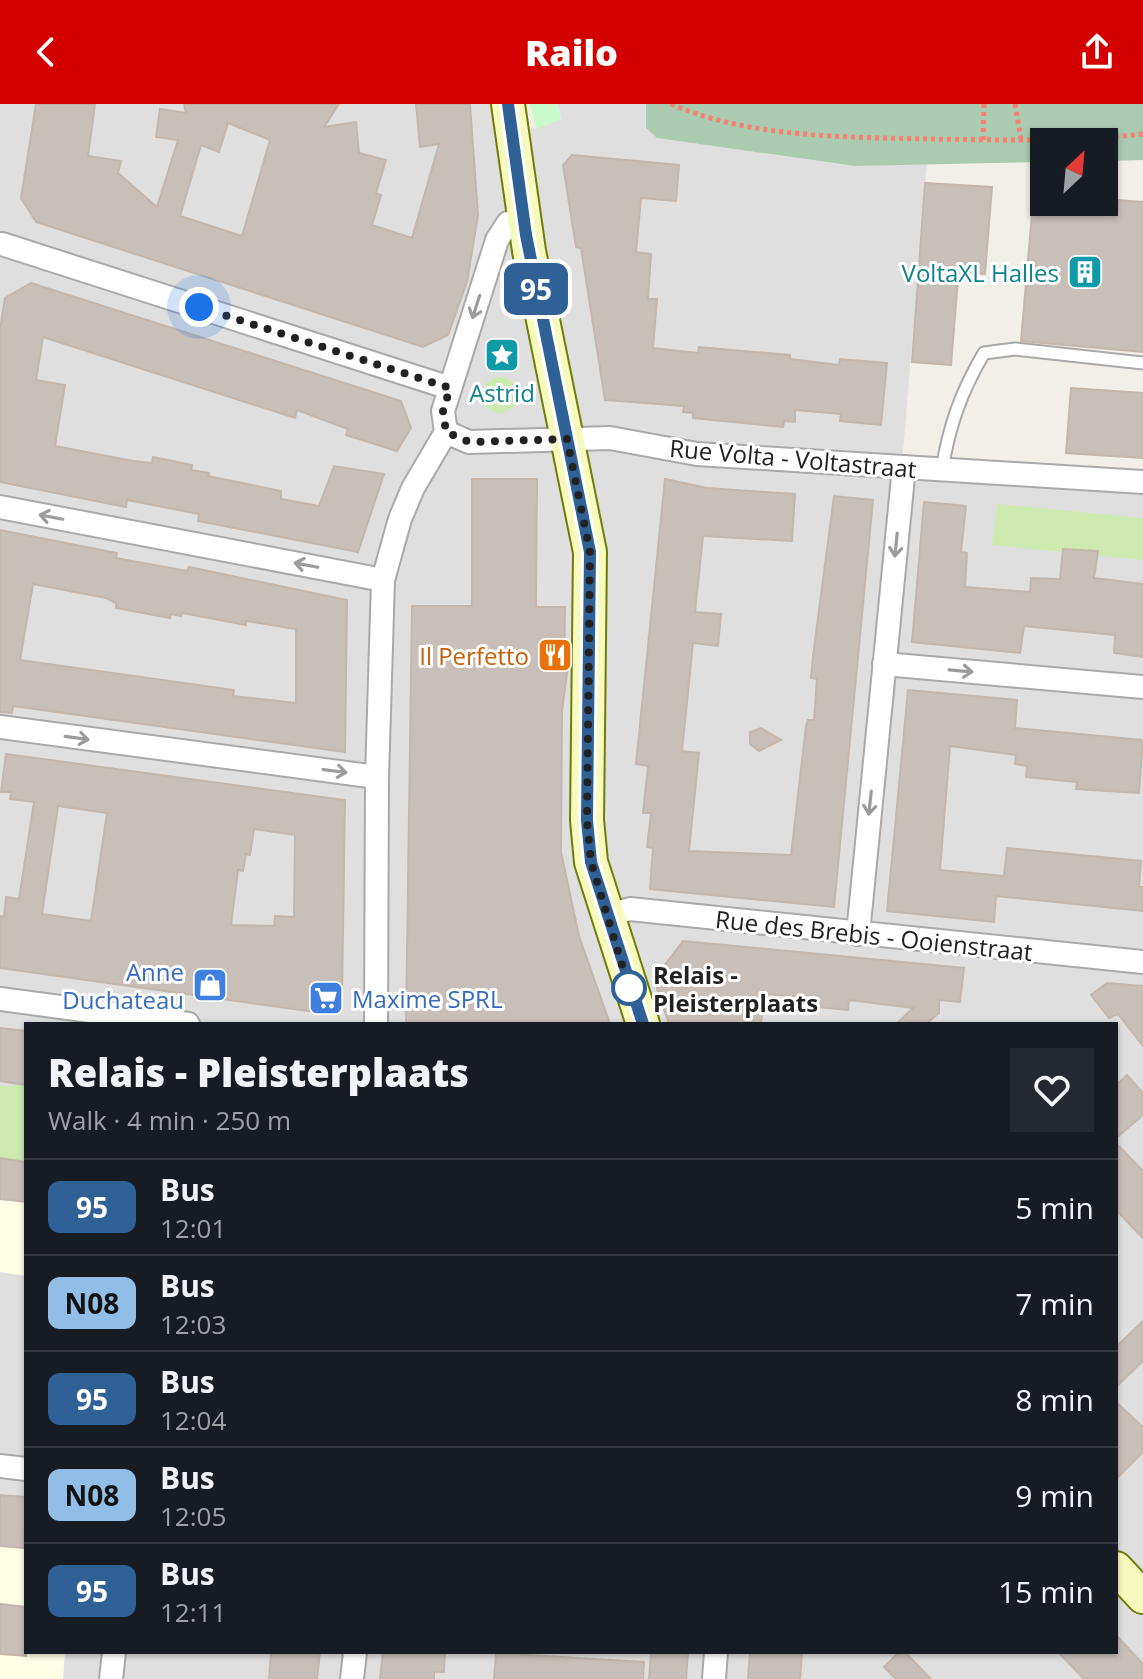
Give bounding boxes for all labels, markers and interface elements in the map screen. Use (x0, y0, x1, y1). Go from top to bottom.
text: Railo (525, 28, 618, 77)
icon: back (24, 30, 68, 74)
icon: share (1075, 30, 1119, 74)
north arrow (1030, 128, 1118, 216)
map controls (1030, 128, 1118, 216)
building icon: VoltaXL Halles (1066, 253, 1104, 291)
place label: VoltaXL Halles (902, 256, 1059, 289)
line badge: 95 (500, 263, 572, 315)
text: 95 (520, 270, 552, 308)
your location (179, 287, 219, 327)
one-way arrow (468, 294, 482, 319)
place icon: Astrid (483, 336, 521, 374)
place label: Astrid (469, 376, 535, 409)
street label: Rue Volta - Voltastraat (668, 431, 918, 485)
one-way arrow (39, 508, 64, 523)
one-way arrow (888, 531, 903, 558)
one-way arrow (294, 557, 319, 572)
restaurant icon: Il Perfetto (536, 636, 574, 674)
place label: Il Perfetto (419, 639, 529, 672)
one-way arrow (947, 663, 974, 678)
one-way arrow (64, 731, 89, 746)
one-way arrow (321, 764, 348, 779)
one-way arrow (863, 790, 878, 816)
street label: Rue des Brebis - Ooienstraat (714, 902, 1034, 968)
place label: Anne Duchateau (62, 955, 184, 1016)
place label: Relais - Pleisterplaats (653, 958, 818, 1019)
shop icon: Anne Duchateau (191, 966, 229, 1004)
marker: Relais - Pleisterplaats (612, 971, 646, 1005)
supermarket icon: Maxime SPRL (307, 979, 345, 1017)
place label: Maxime SPRL (352, 982, 502, 1015)
text: Relais - Pleisterplaats (48, 1046, 469, 1098)
button: heart (1010, 1048, 1094, 1132)
text: Walk · 4 min · 250 m (48, 1102, 291, 1138)
text: Bus (160, 1169, 215, 1210)
text: 5 min (1015, 1187, 1094, 1228)
text: 95 (76, 1188, 108, 1226)
text: 12:01 (160, 1210, 226, 1246)
text: Bus (160, 1265, 215, 1306)
text: 7 min (1015, 1283, 1094, 1324)
text: N08 (65, 1284, 119, 1322)
text: 12:03 (160, 1306, 226, 1342)
text: Bus (160, 1361, 215, 1402)
text: 8 min (1015, 1379, 1094, 1420)
text: 95 (76, 1380, 108, 1418)
text: 12:04 (160, 1402, 226, 1438)
text: Bus (160, 1457, 215, 1498)
text: 9 min (1015, 1475, 1094, 1516)
text: N08 (65, 1476, 119, 1514)
text: 12:05 (160, 1498, 226, 1534)
text: Bus (160, 1553, 215, 1594)
text: 15 min (998, 1571, 1094, 1612)
text: 95 (76, 1572, 108, 1610)
text: 12:11 (160, 1594, 226, 1630)

